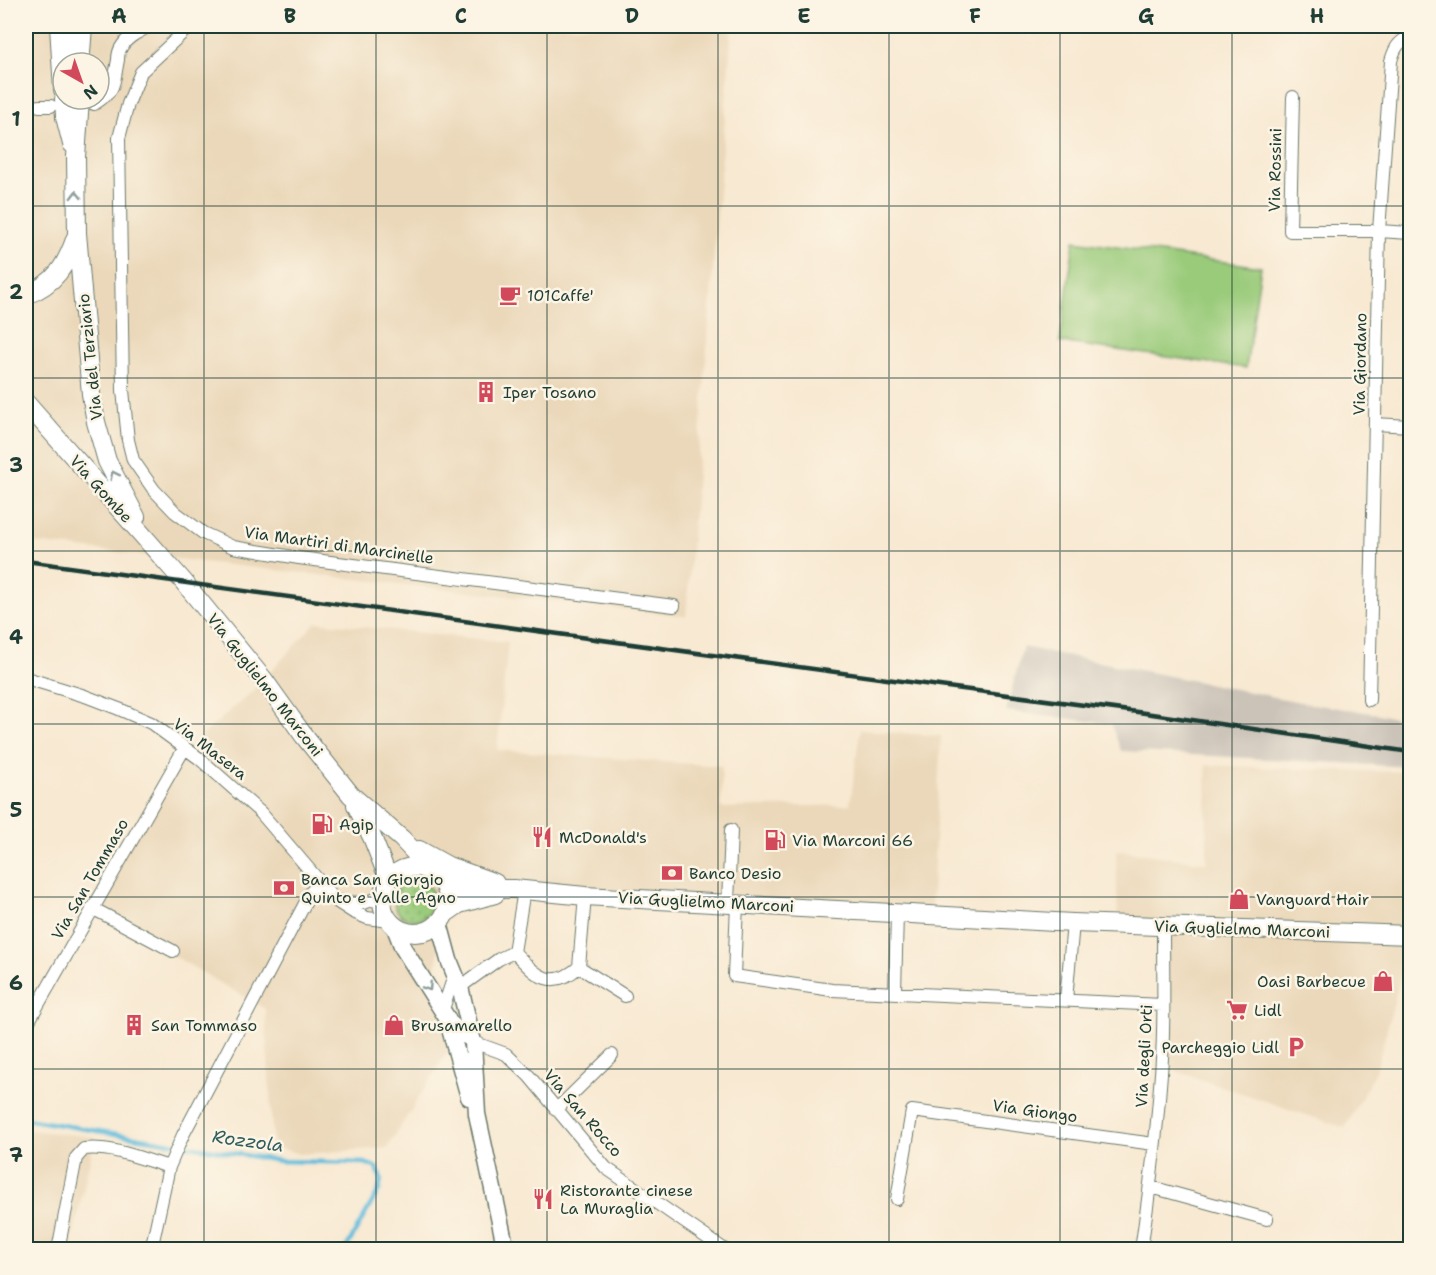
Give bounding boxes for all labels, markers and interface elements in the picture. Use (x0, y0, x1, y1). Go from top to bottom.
text: A (111, 3, 127, 29)
text: B (284, 3, 296, 29)
text: C (455, 3, 467, 29)
text: D (625, 3, 639, 29)
text: E (797, 3, 811, 29)
text: F (969, 3, 981, 29)
text: G (1138, 3, 1154, 29)
text: H (1310, 3, 1324, 29)
north arrow (51, 51, 111, 111)
text: N (79, 80, 102, 104)
text: 1 (11, 106, 21, 132)
street label: Via Rossini (1264, 128, 1286, 212)
one-way arrow (70, 191, 82, 200)
text: 2 (9, 279, 23, 305)
cafe icon: 101Caffe' (498, 283, 522, 307)
place label: 101Caffe' (527, 285, 594, 306)
street label: Via del Terziario (73, 292, 107, 422)
street label: Via Giordano (1349, 312, 1371, 416)
building icon: Iper Tosano (474, 380, 498, 404)
place label: Iper Tosano (503, 382, 597, 403)
street label: Via Gombe (65, 451, 137, 527)
text: 3 (9, 452, 23, 478)
one-way arrow (110, 471, 121, 481)
street label: Via Martiri di Marcinelle (243, 521, 435, 569)
street label: Via Guglielmo Marconi (202, 609, 328, 761)
text: 4 (9, 624, 23, 650)
street label: Via Masera (169, 713, 251, 785)
text: 5 (10, 797, 22, 823)
fuel station icon: Agip (310, 812, 334, 836)
place label: Agip (339, 814, 374, 835)
street label: Via San Tommaso (47, 815, 133, 943)
restaurant icon: McDonald's (530, 825, 554, 849)
place label: McDonald's (559, 827, 647, 848)
fuel station icon: Via Marconi 66 (763, 828, 787, 852)
place label: Via Marconi 66 (792, 830, 913, 851)
bank icon: Banco Desio (660, 861, 684, 885)
place label: Banco Desio (689, 863, 781, 884)
place label: Banca San Giorgio Quinto e Valle Agno (301, 869, 456, 908)
bank icon: Banca San Giorgio Quinto e Valle Agno (272, 876, 296, 900)
street label: Via Guglielmo Marconi (617, 887, 795, 917)
shop icon: Vanguard Hair (1227, 887, 1251, 911)
place label: Vanguard Hair (1256, 889, 1369, 910)
street label: Via Guglielmo Marconi (1153, 915, 1331, 943)
shop icon: Oasi Barbecue (1371, 969, 1395, 993)
text: 6 (9, 970, 23, 996)
place label: Oasi Barbecue (1257, 971, 1366, 992)
one-way arrow (421, 980, 432, 991)
supermarket icon: Lidl (1225, 998, 1249, 1022)
place label: Lidl (1254, 1000, 1282, 1021)
street label: Via degli Orti (1131, 1004, 1157, 1108)
building icon: San Tommaso (122, 1013, 146, 1037)
shop icon: Brusamarello (382, 1013, 406, 1037)
place label: San Tommaso (151, 1015, 257, 1036)
place label: Brusamarello (411, 1015, 512, 1036)
parking icon: Parcheggio Lidl (1284, 1035, 1308, 1059)
place label: Parcheggio Lidl (1161, 1037, 1279, 1058)
street label: Via San Rocco (539, 1065, 627, 1161)
street label: Via Giongo (991, 1095, 1079, 1127)
water label: Rozzola (211, 1124, 285, 1158)
text: 7 (9, 1142, 23, 1168)
place label: Ristorante cinese La Muraglia (560, 1180, 693, 1219)
restaurant icon: Ristorante cinese La Muraglia (531, 1187, 555, 1211)

